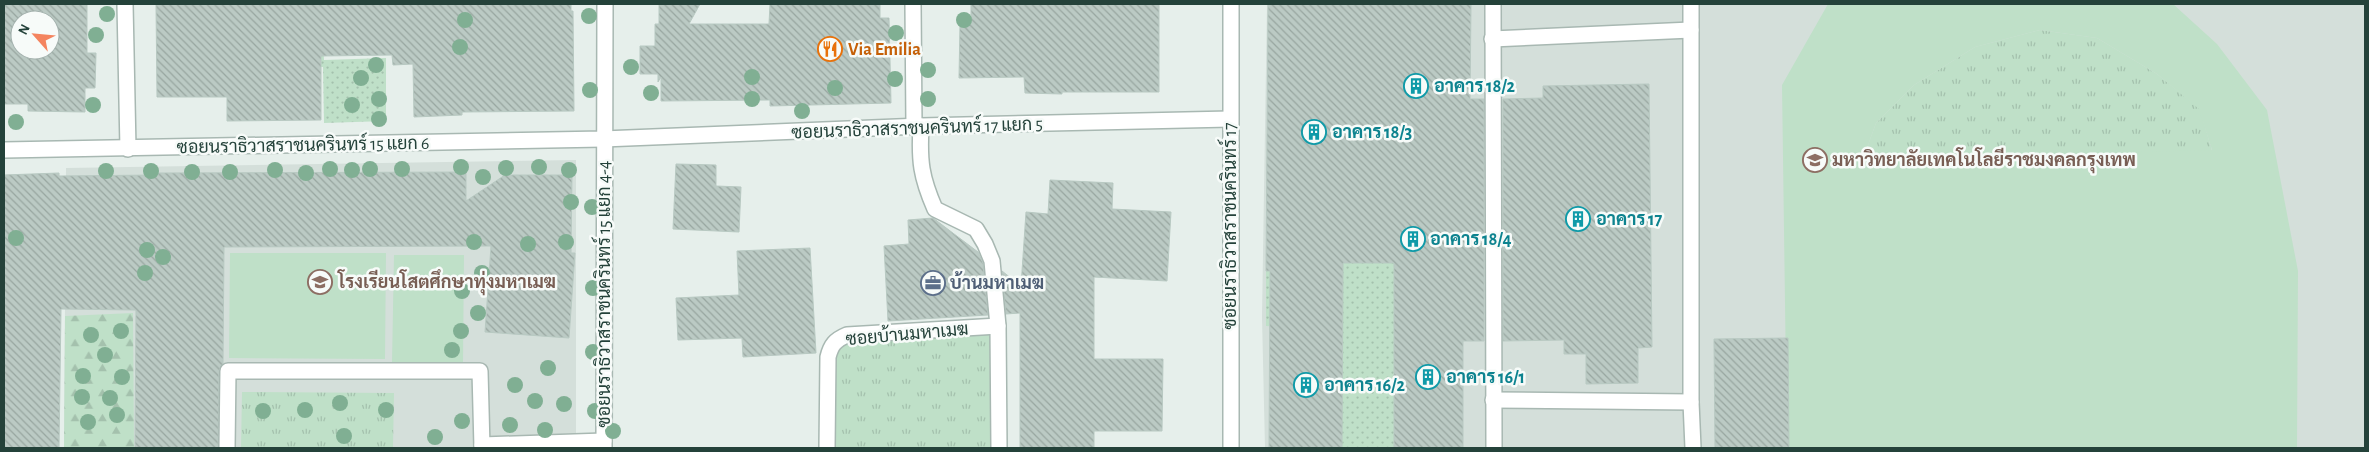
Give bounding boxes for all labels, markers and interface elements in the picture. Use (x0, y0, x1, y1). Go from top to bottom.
north arrow (10, 10, 60, 60)
text: N (16, 22, 33, 37)
restaurant icon: Via Emilia (817, 36, 843, 62)
place label: Via Emilia (848, 41, 921, 59)
building icon: อาคาร 18/2 (1403, 73, 1429, 99)
place label: อาคาร 18/2 (1434, 78, 1516, 96)
street label: ซอยนราธิวาสราชนครินทร์ 17 แยก 5 (791, 111, 1043, 142)
building icon: อาคาร 18/3 (1301, 119, 1327, 145)
street label: ซอยนราธิวาสราชนครินทร์ 17 (1217, 122, 1240, 330)
place label: อาคาร 18/3 (1332, 124, 1413, 142)
street label: ซอยนราธิวาสราชนครินทร์ 15 แยก 6 (177, 130, 429, 157)
school or university icon: มหาวิทยาลัยเทคโนโลยีราชมงคลกรุงเทพ (1802, 147, 1828, 173)
place label: มหาวิทยาลัยเทคโนโลยีราชมงคลกรุงเทพ (1832, 147, 2136, 174)
street label: ซอยนราธิวาสราชนครินทร์ 15 แยก 4-4 (591, 160, 614, 427)
building icon: อาคาร 17 (1565, 206, 1591, 232)
place label: อาคาร 17 (1596, 211, 1663, 229)
building icon: อาคาร 18/4 (1400, 226, 1426, 252)
place label: อาคาร 18/4 (1430, 231, 1512, 249)
school or university icon: โรงเรียนโสตศึกษาทุ่งมหาเมฆ (307, 269, 333, 295)
place label: โรงเรียนโสตศึกษาทุ่งมหาเมฆ (337, 269, 556, 296)
office icon: บ้านมหาเมฆ (920, 270, 946, 296)
place label: บ้านมหาเมฆ (950, 271, 1044, 293)
street label: ซอยบ้านมหาเมฆ (845, 317, 969, 349)
building icon: อาคาร 16/1 (1415, 364, 1441, 390)
place label: อาคาร 16/1 (1446, 369, 1525, 387)
building icon: อาคาร 16/2 (1293, 372, 1319, 398)
place label: อาคาร 16/2 (1324, 377, 1405, 395)

